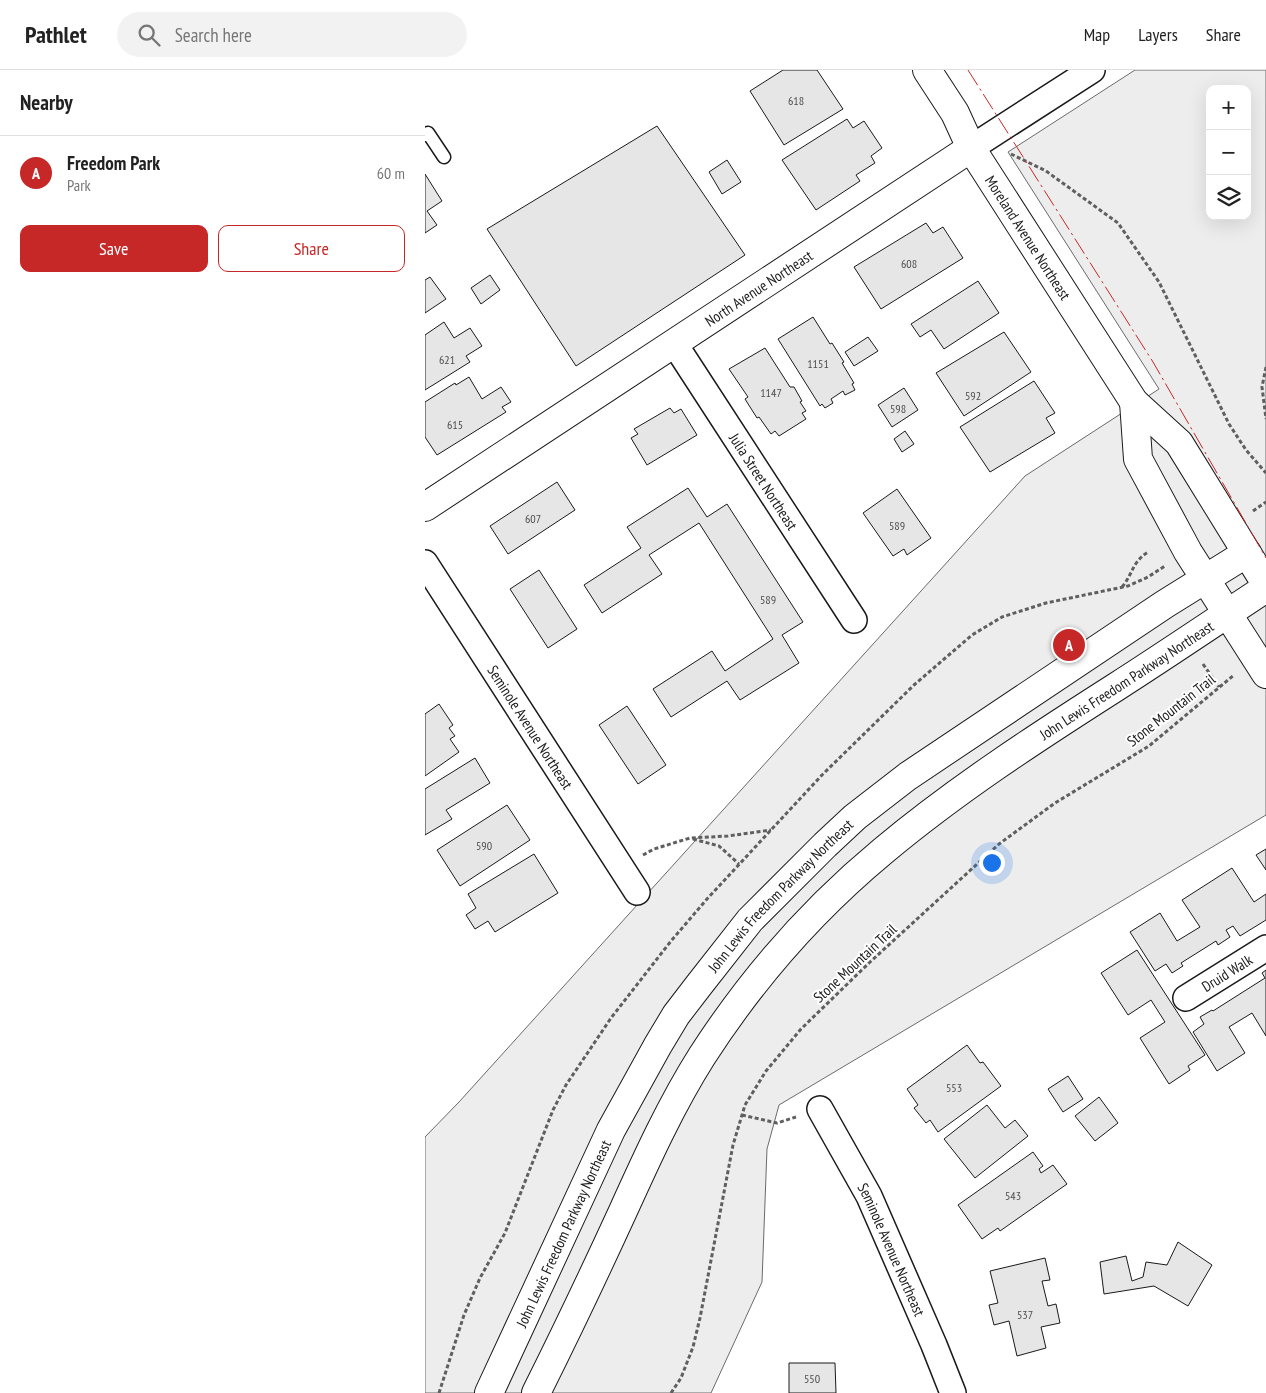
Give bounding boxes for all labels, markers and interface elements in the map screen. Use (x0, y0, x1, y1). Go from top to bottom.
search box (117, 12, 467, 57)
text: Pathlet (25, 19, 87, 50)
icon: search (135, 21, 163, 49)
text: Search here (175, 23, 252, 47)
text: Map (1084, 23, 1110, 46)
text: Layers (1138, 23, 1178, 46)
text: Share (1206, 23, 1241, 46)
map controls (1206, 85, 1251, 220)
button: + (1206, 85, 1251, 130)
text: Nearby (20, 89, 73, 116)
house number: 618 (788, 93, 804, 108)
button: − (1206, 130, 1251, 175)
text: Freedom Park (67, 151, 160, 175)
text: A (32, 163, 40, 183)
text: 60 m (377, 163, 405, 183)
street label: Moreland Avenue Northeast (981, 172, 1075, 303)
text: Park (67, 175, 91, 195)
button: layers (1206, 175, 1251, 220)
button: Save (20, 225, 208, 272)
button: Share (218, 225, 405, 272)
street label: North Avenue Northeast (701, 246, 816, 330)
house number: 608 (901, 256, 917, 271)
house number: 621 (439, 352, 455, 367)
house number: 1151 (807, 356, 829, 371)
house number: 1147 (760, 385, 782, 400)
house number: 592 (965, 388, 981, 403)
house number: 598 (890, 401, 906, 416)
house number: 615 (447, 417, 463, 432)
street label: Julia Street Northeast (725, 429, 802, 533)
house number: 607 (525, 511, 541, 526)
house number: 589 (889, 518, 905, 533)
house number: 589 (760, 592, 776, 607)
street label: John Lewis Freedom Parkway Northeast (1035, 616, 1217, 744)
pin: A (1053, 626, 1085, 664)
street label: Seminole Avenue Northeast (484, 661, 578, 792)
street label: Stone Mountain Trail (1123, 669, 1219, 750)
street label: John Lewis Freedom Parkway Northeast (703, 815, 857, 977)
house number: 590 (476, 838, 492, 853)
your location (979, 850, 1005, 876)
street label: Stone Mountain Trail (809, 919, 901, 1006)
street label: Druid Walk (1198, 950, 1256, 996)
house number: 553 (946, 1080, 962, 1095)
street label: John Lewis Freedom Parkway Northeast (511, 1137, 615, 1331)
street label: Seminole Avenue Northeast (854, 1179, 930, 1319)
house number: 543 (1005, 1188, 1021, 1203)
house number: 537 (1017, 1307, 1033, 1322)
house number: 550 (804, 1371, 820, 1386)

